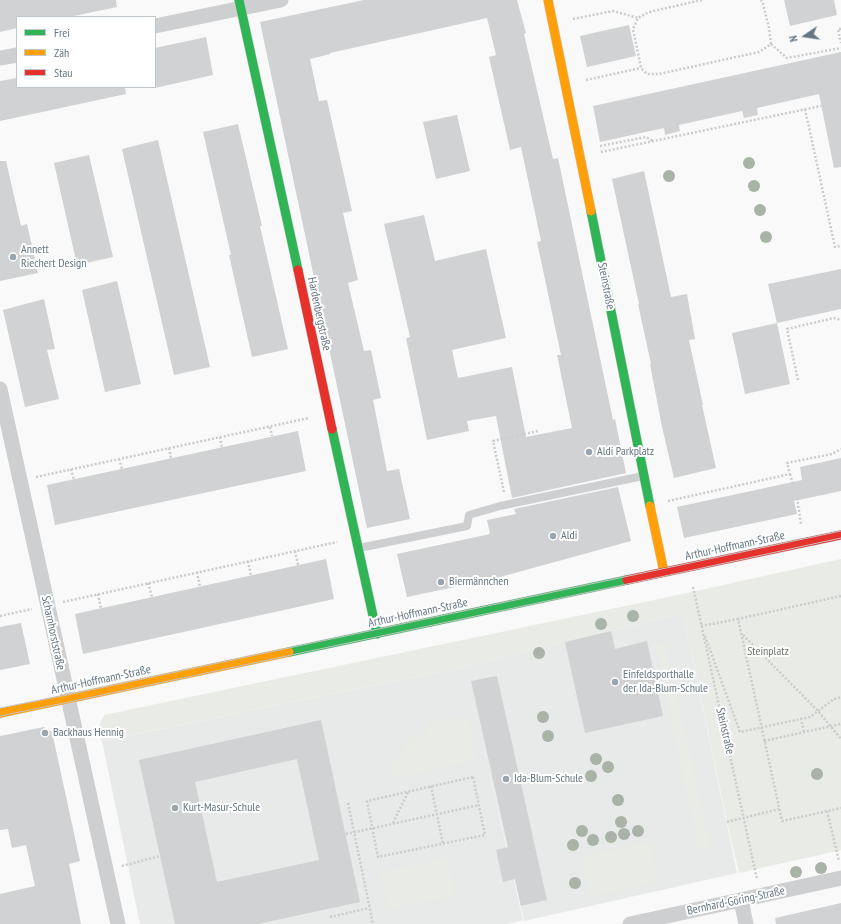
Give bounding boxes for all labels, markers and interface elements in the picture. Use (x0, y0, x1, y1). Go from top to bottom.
legend (16, 16, 156, 88)
north arrow (785, 16, 825, 56)
text: Frei (54, 25, 70, 40)
text: N (786, 34, 801, 43)
text: Zäh (54, 45, 69, 60)
text: Stau (54, 65, 72, 80)
place label: Annett Riechert Design (21, 243, 87, 271)
marker: Annett Riechert Design (8, 252, 18, 262)
street label: Steinstraße (594, 261, 618, 311)
street label: Hardenbergstraße (304, 276, 334, 352)
place label: Aldi Parkplatz (597, 445, 654, 459)
marker: Aldi Parkplatz (584, 447, 594, 457)
street label: Arthur-Hoffmann-Straße (684, 528, 786, 564)
place label: Aldi (561, 529, 577, 543)
marker: Aldi (548, 531, 558, 541)
place label: Biermännchen (449, 575, 508, 589)
marker: Biermännchen (436, 577, 446, 587)
street label: Scharnhorststraße (38, 595, 68, 671)
street label: Arthur-Hoffmann-Straße (367, 595, 469, 631)
park label: Steinplatz (747, 645, 789, 659)
street label: Arthur-Hoffmann-Straße (50, 662, 152, 698)
place label: Einfeldsporthalle der Ida-Blum-Schule (623, 668, 708, 696)
marker: Einfeldsporthalle der Ida-Blum-Schule (610, 677, 620, 687)
street label: Steinstraße (713, 706, 737, 756)
place label: Backhaus Hennig (53, 726, 124, 740)
marker: Backhaus Hennig (40, 728, 50, 738)
place label: Ida-Blum-Schule (514, 772, 583, 786)
marker: Ida-Blum-Schule (501, 774, 511, 784)
place label: Kurt-Masur-Schule (183, 801, 260, 815)
marker: Kurt-Masur-Schule (170, 803, 180, 813)
street label: Bernhard-Göring-Straße (686, 884, 786, 918)

